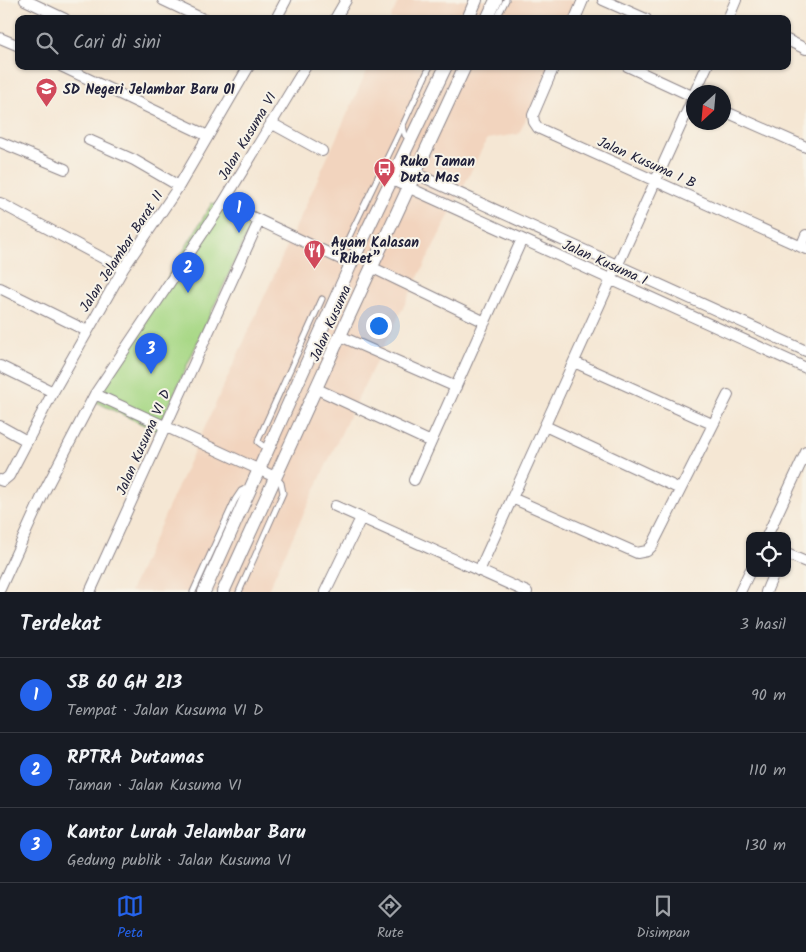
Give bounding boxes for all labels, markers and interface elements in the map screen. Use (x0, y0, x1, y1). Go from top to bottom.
search box (15, 15, 791, 70)
text: Cari di sini (73, 28, 161, 58)
icon: search (33, 29, 61, 57)
school or university icon: SD Negeri Jelambar Baru 01 (35, 77, 59, 108)
place label: SD Negeri Jelambar Baru 01 (63, 79, 236, 101)
north arrow (686, 85, 731, 130)
street label: Jalan Kusuma VI (213, 88, 283, 185)
street label: Jalan Kusuma I B (594, 131, 700, 195)
place label: Ruko Taman Duta Mas (400, 151, 475, 189)
bus stop icon: Ruko Taman Duta Mas (372, 157, 396, 188)
street label: Jalan Jelambar Barat II (74, 187, 169, 317)
pin: 1 (223, 192, 255, 233)
place label: Ayam Kalasan “Ribet” (331, 232, 419, 270)
street label: Jalan Kusuma I (558, 234, 651, 292)
restaurant icon: Ayam Kalasan “Ribet” (303, 238, 327, 269)
pin: 2 (172, 252, 204, 293)
street label: Jalan Kusuma (304, 282, 358, 365)
your location (366, 313, 392, 339)
pin: 3 (135, 333, 167, 374)
street label: Jalan Kusuma VI D (111, 386, 177, 499)
map controls (746, 532, 791, 577)
button: locate (746, 532, 791, 577)
text: Terdekat (20, 608, 101, 641)
text: 3 hasil (740, 612, 786, 637)
text: SB 60 GH 213 (67, 668, 182, 698)
text: 1 (34, 683, 38, 708)
text: 90 m (751, 683, 786, 708)
text: Tempat · Jalan Kusuma VI D (67, 698, 263, 723)
text: RPTRA Dutamas (67, 743, 204, 773)
text: 2 (31, 758, 41, 783)
text: 110 m (749, 758, 786, 783)
text: Taman · Jalan Kusuma VI (67, 773, 242, 798)
text: Kantor Lurah Jelambar Baru (67, 818, 305, 848)
text: 3 (32, 833, 40, 858)
text: 130 m (745, 833, 786, 858)
text: Gedung publik · Jalan Kusuma VI (67, 848, 291, 873)
tab: Peta (116, 892, 144, 944)
tab: Rute (376, 892, 404, 944)
tab: Disimpan (636, 892, 690, 944)

